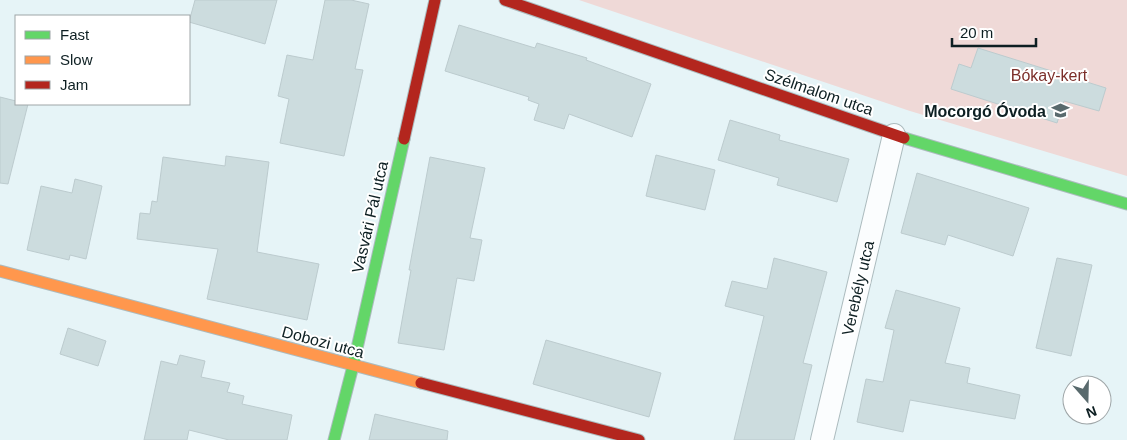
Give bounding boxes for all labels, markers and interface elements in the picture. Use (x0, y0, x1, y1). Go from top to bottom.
legend (15, 15, 190, 105)
scale bar (952, 15, 1036, 47)
text: 20 m (960, 24, 993, 41)
text: Fast (60, 26, 90, 43)
text: Slow (60, 51, 93, 68)
street label: Szélmalom utca (762, 65, 876, 119)
park label: Bókay-kert (1011, 67, 1088, 84)
text: Jam (60, 76, 88, 93)
school or university icon: Mocorgó Óvoda (1050, 101, 1070, 121)
place label: Mocorgó Óvoda (924, 102, 1046, 120)
street label: Vasvári Pál utca (349, 159, 391, 275)
street label: Verebély utca (839, 239, 877, 337)
street label: Dobozi utca (280, 323, 366, 361)
north arrow (1062, 375, 1112, 425)
text: N (1084, 403, 1099, 421)

